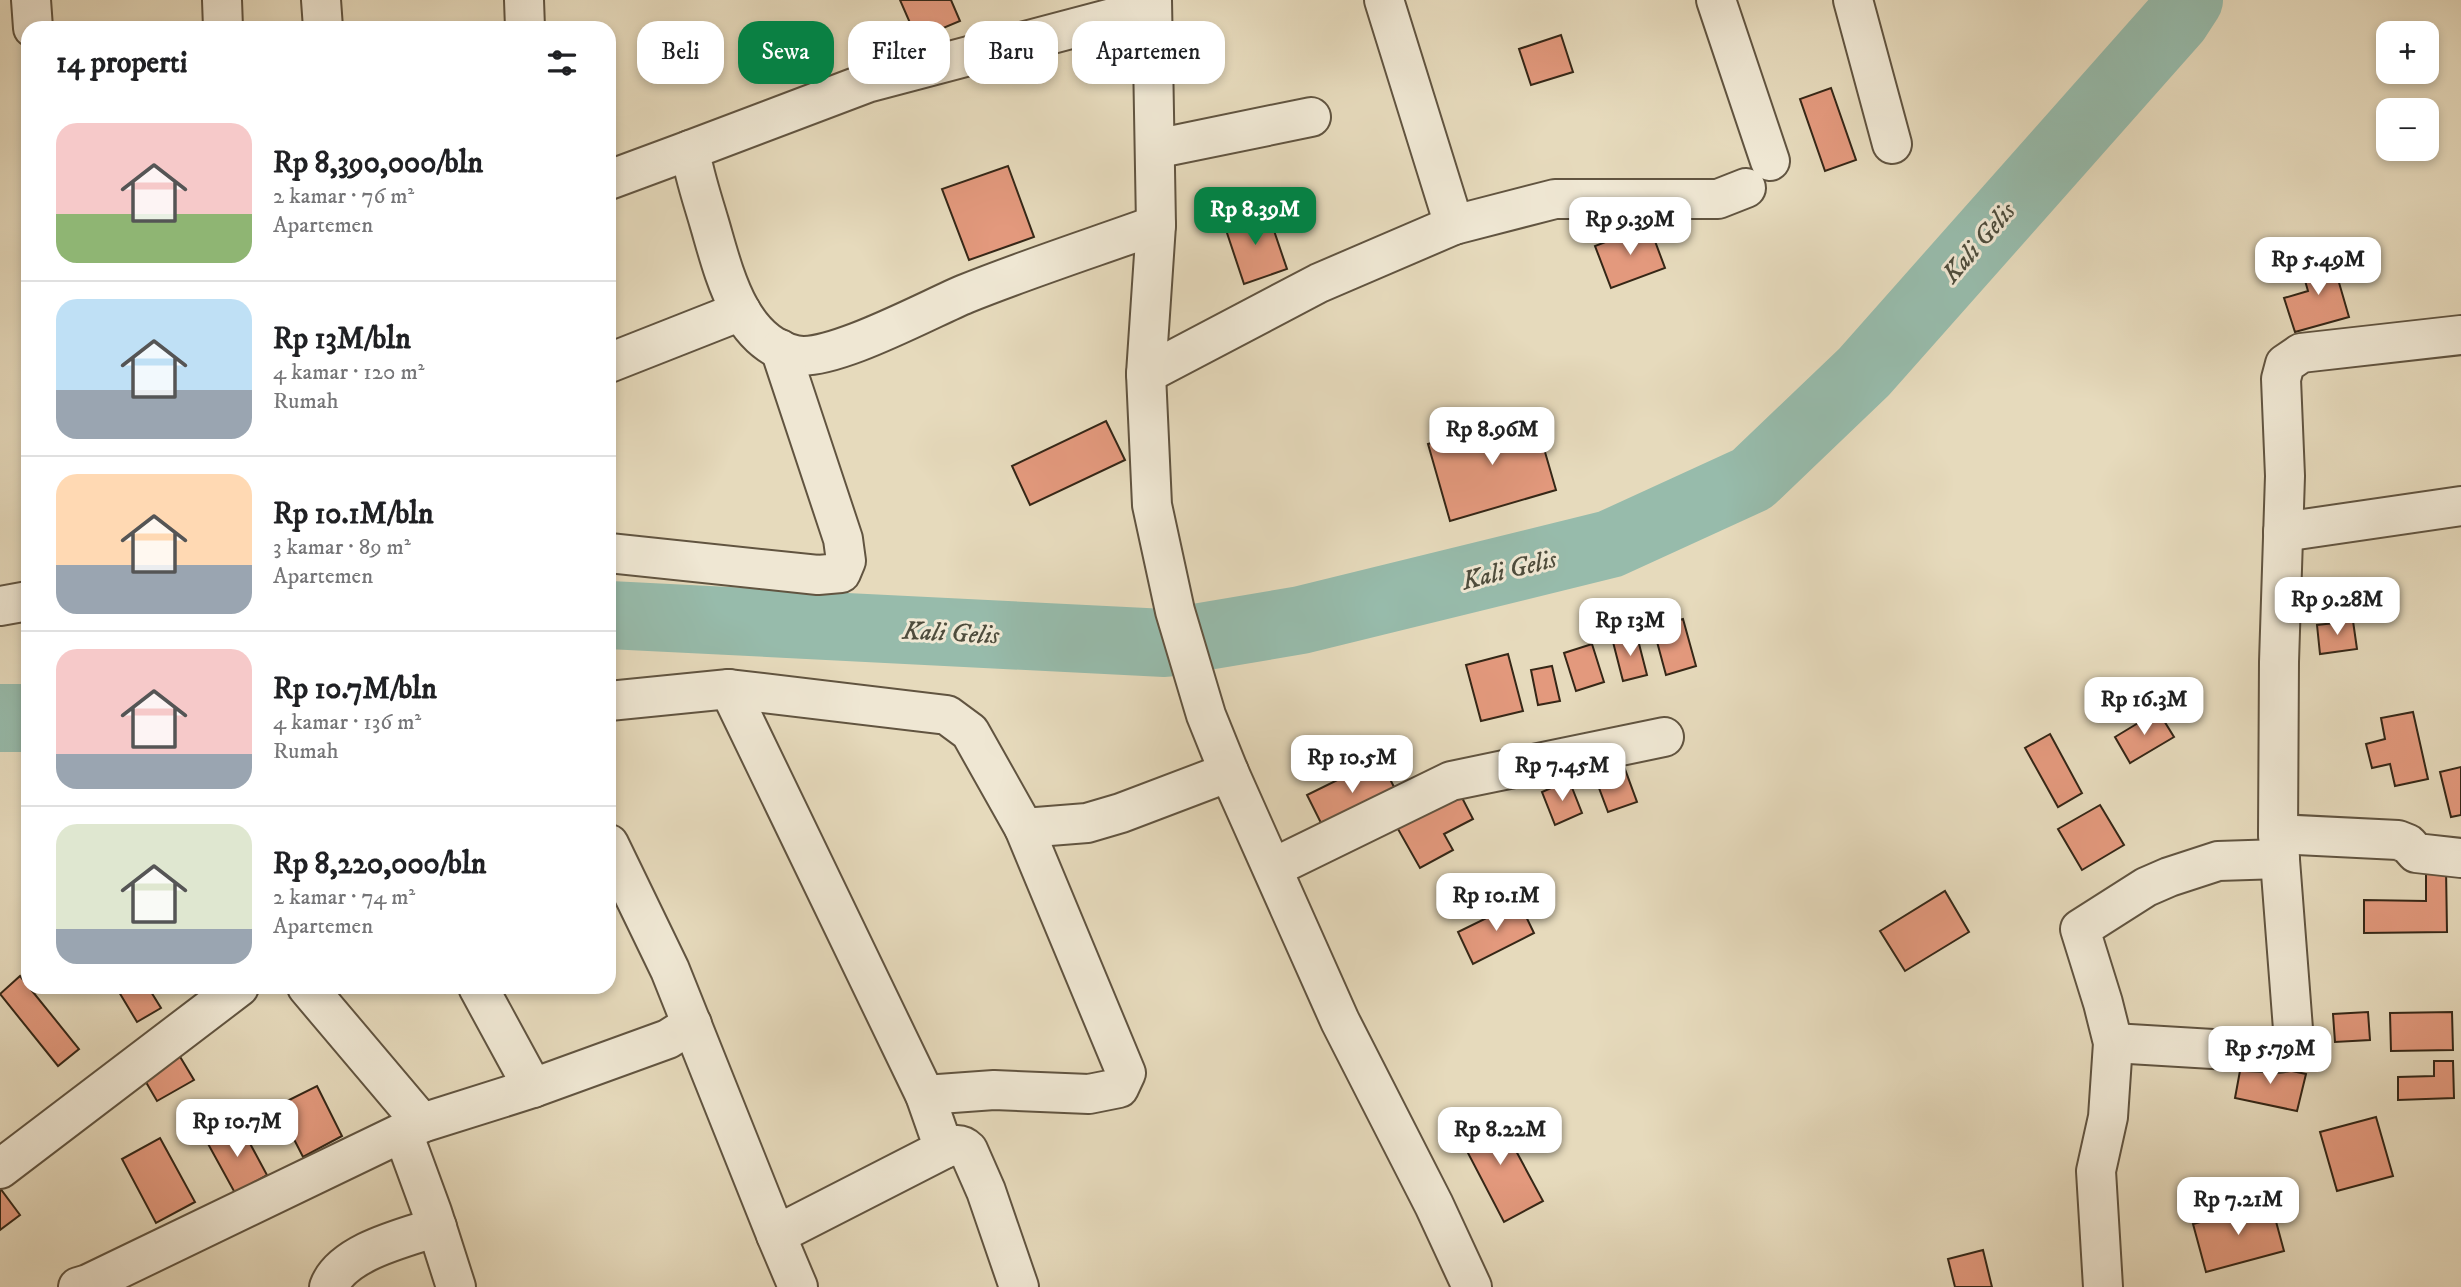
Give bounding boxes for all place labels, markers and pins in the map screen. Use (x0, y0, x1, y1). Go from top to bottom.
pin: Rp 8.39M (1183, 188, 1327, 247)
pin: Rp 9.39M (1558, 198, 1702, 257)
pin: Rp 5.49M (2246, 238, 2390, 297)
pin: Rp 8.96M (1420, 407, 1564, 467)
pin: Rp 9.28M (2265, 578, 2409, 637)
pin: Rp 13M (1573, 598, 1687, 658)
pin: Rp 16.3M (2072, 678, 2216, 737)
pin: Rp 10.5M (1280, 736, 1424, 795)
pin: Rp 7.45M (1490, 744, 1634, 803)
pin: Rp 10.1M (1424, 874, 1568, 933)
pin: Rp 5.79M (2198, 1026, 2342, 1086)
pin: Rp 10.7M (165, 1100, 309, 1159)
pin: Rp 8.22M (1428, 1108, 1572, 1167)
pin: Rp 7.21M (2166, 1178, 2310, 1237)

